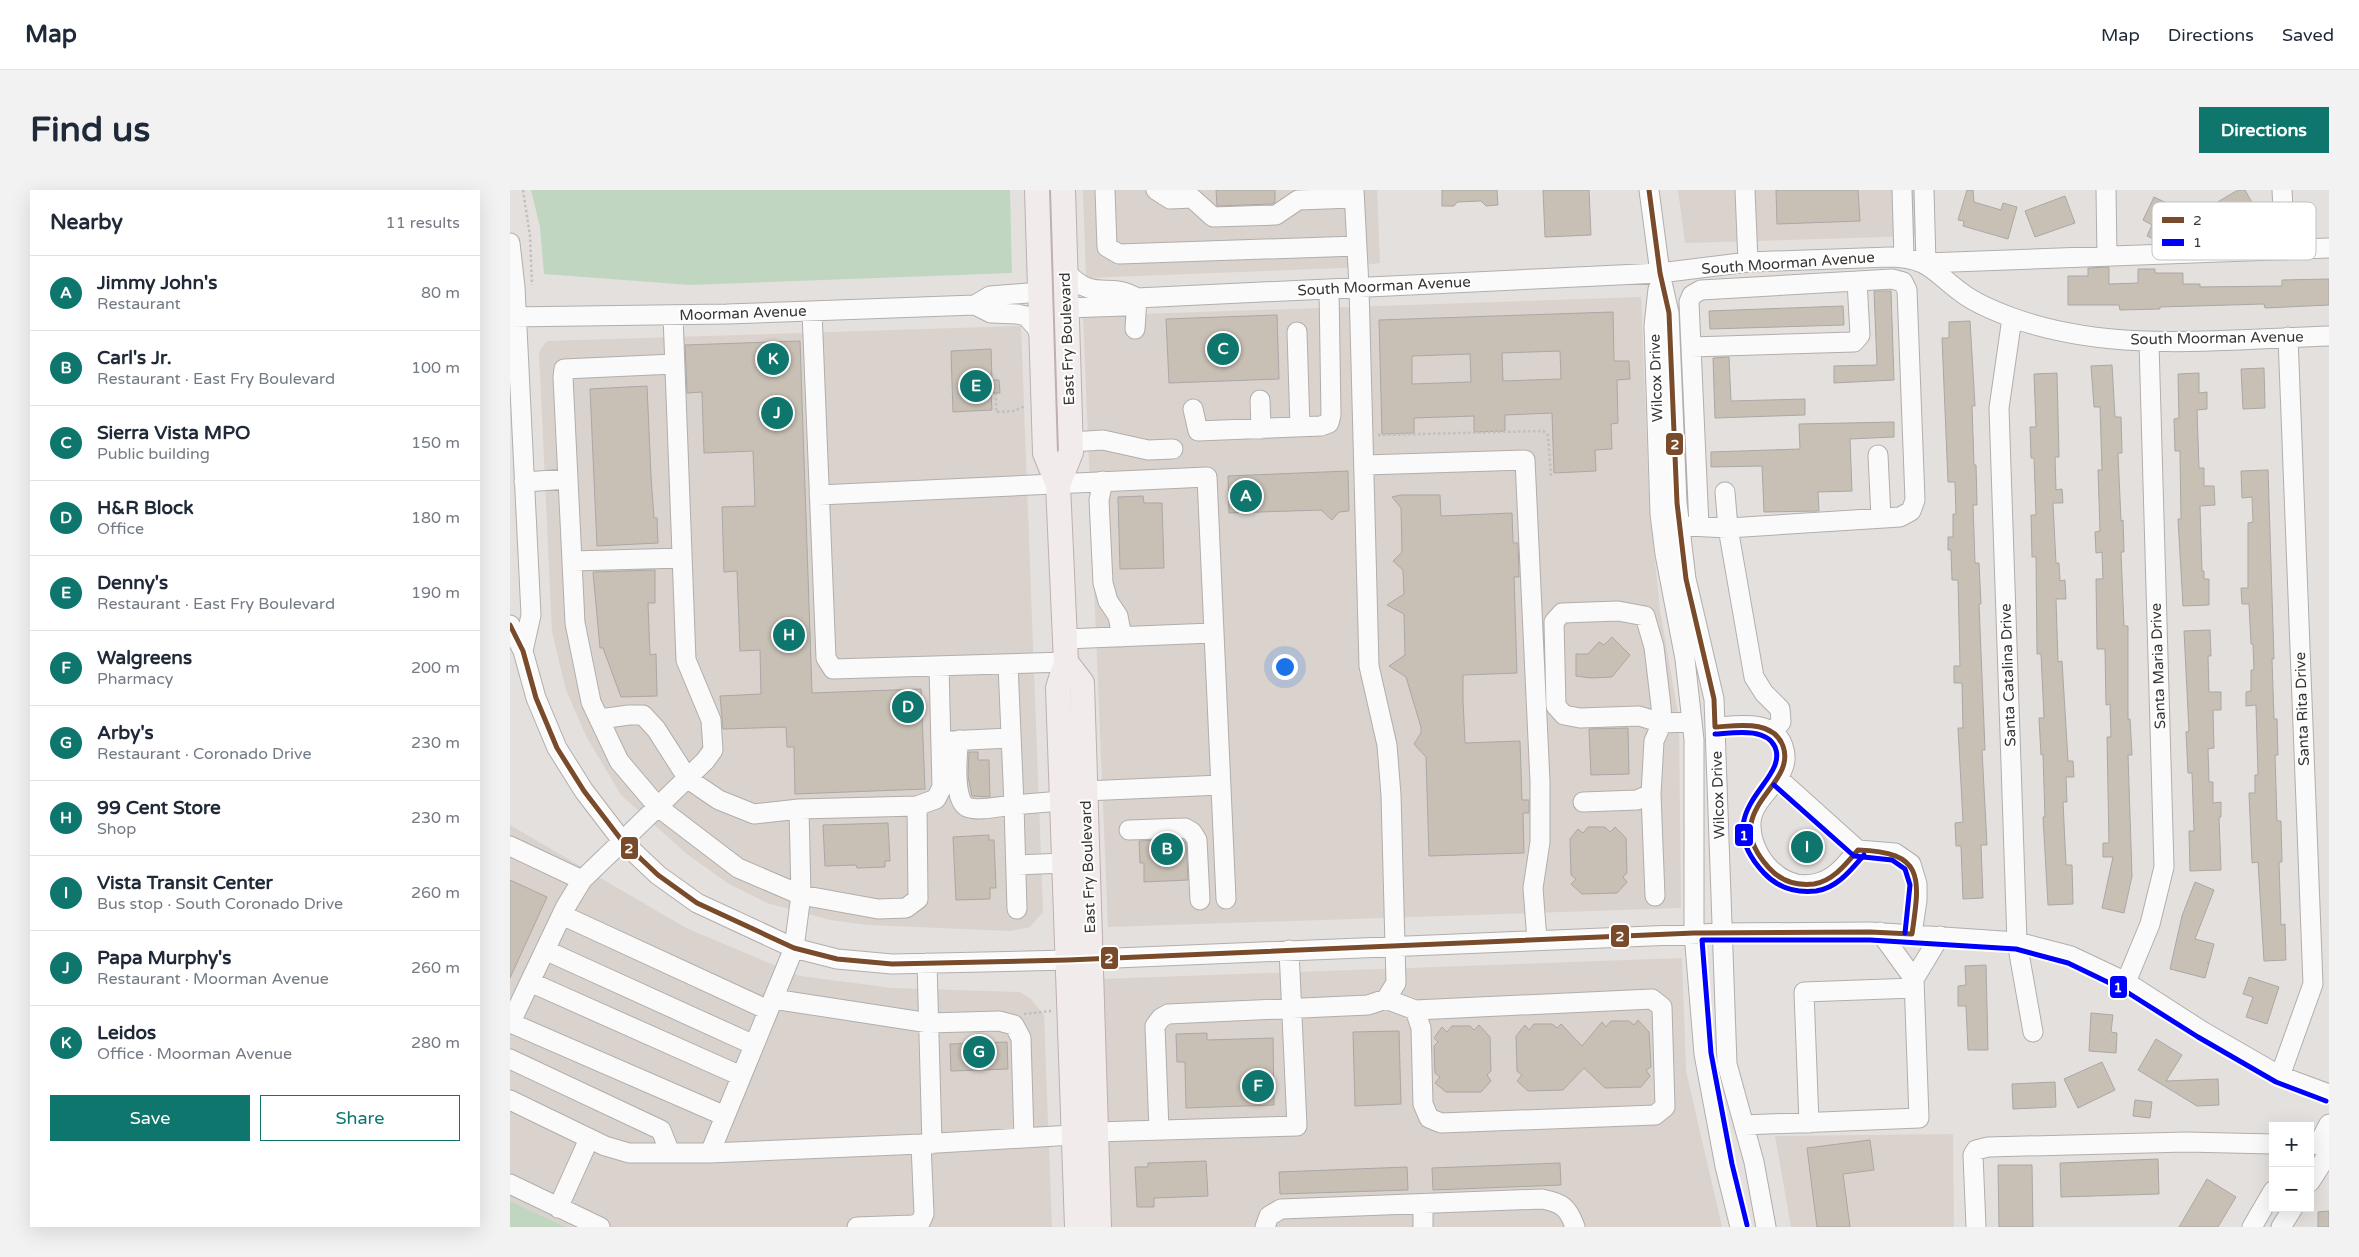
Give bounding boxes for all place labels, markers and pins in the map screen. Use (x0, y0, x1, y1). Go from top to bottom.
pin: C (1207, 330, 1239, 368)
pin: K (757, 340, 789, 378)
pin: E (960, 367, 992, 405)
pin: J (761, 394, 793, 432)
pin: A (1230, 477, 1262, 515)
pin: H (773, 616, 805, 654)
pin: D (892, 688, 924, 726)
pin: I (1791, 828, 1823, 866)
pin: B (1151, 830, 1183, 868)
pin: G (963, 1033, 995, 1071)
pin: F (1242, 1067, 1274, 1105)

